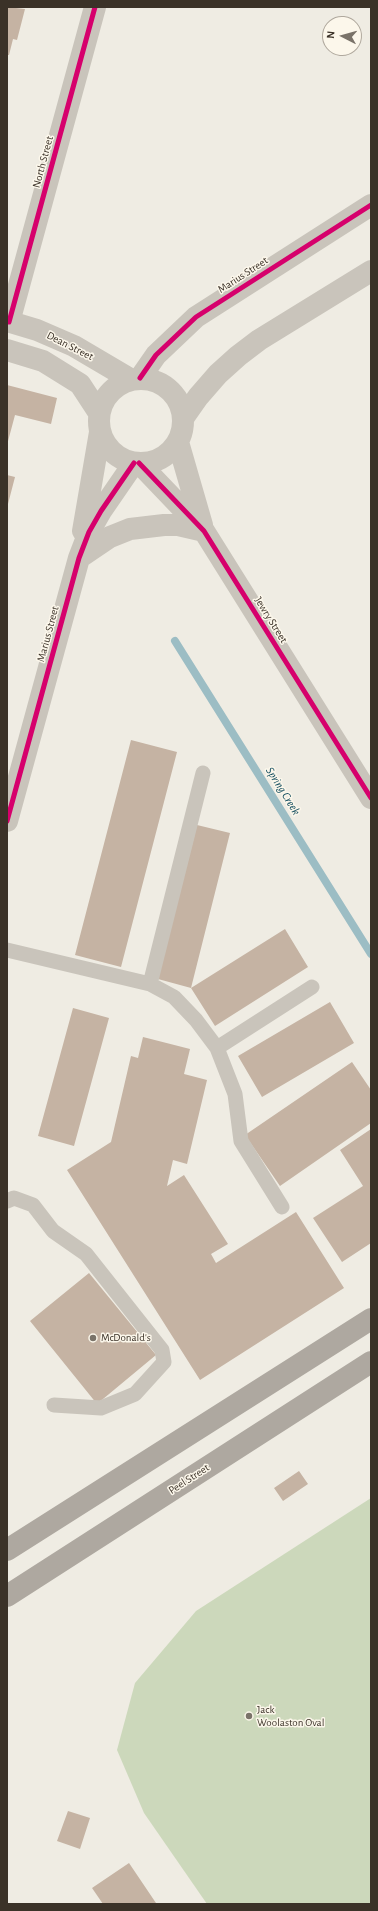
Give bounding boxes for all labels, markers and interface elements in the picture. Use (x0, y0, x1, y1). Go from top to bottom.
north arrow (322, 16, 362, 56)
text: N (325, 30, 336, 39)
street label: North Street (30, 135, 56, 189)
street label: Marius Street (215, 254, 271, 296)
street label: Dean Street (44, 329, 96, 363)
street label: Jewry Street (252, 595, 290, 645)
street label: Marius Street (34, 605, 62, 663)
water label: Spring Creek (263, 764, 303, 818)
place label: McDonald's (101, 1331, 151, 1345)
marker: McDonald's (88, 1333, 98, 1343)
street label: Peel Street (166, 1461, 212, 1497)
place label: Jack Woolaston Oval (257, 1703, 324, 1729)
marker: Jack Woolaston Oval (244, 1711, 254, 1721)

